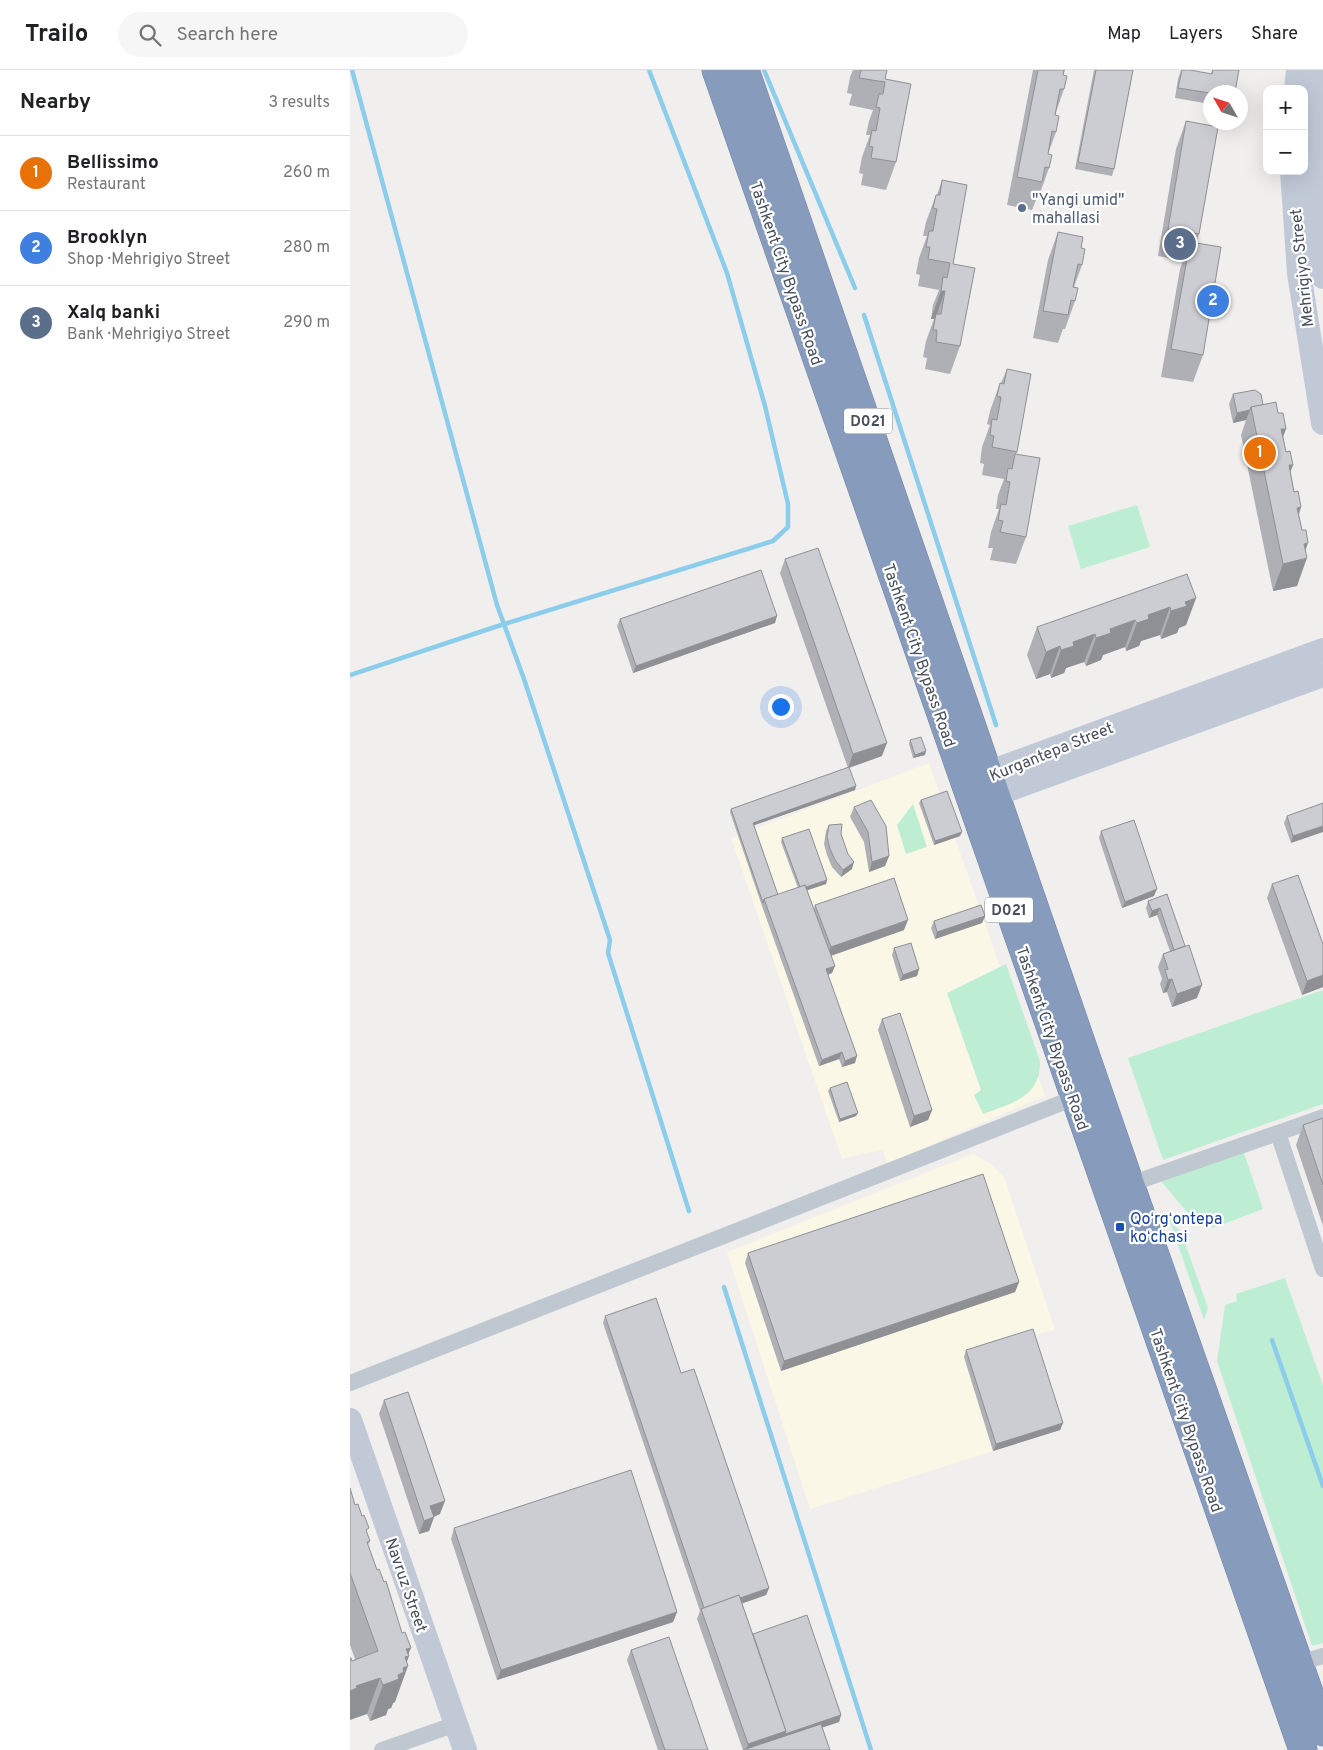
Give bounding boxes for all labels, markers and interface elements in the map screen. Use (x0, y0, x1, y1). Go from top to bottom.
search box (118, 12, 468, 57)
text: Trailo (25, 20, 88, 50)
icon: search (136, 21, 164, 49)
text: Search here (176, 23, 278, 47)
text: Map (1107, 23, 1141, 46)
text: Layers (1169, 23, 1223, 46)
text: Share (1251, 23, 1298, 46)
north arrow (1203, 85, 1248, 130)
map controls (1263, 85, 1308, 175)
button: + (1263, 85, 1308, 130)
text: Nearby (20, 89, 91, 116)
text: 3 results (268, 93, 330, 113)
button: − (1263, 130, 1308, 175)
text: Bellissimo (67, 151, 159, 175)
text: 1 (33, 163, 39, 183)
text: 260 m (283, 163, 330, 183)
text: Restaurant (67, 175, 146, 195)
street label: Tashkent City Bypass Road (744, 179, 826, 368)
place label: "Yangi umid" mahallasi (1032, 191, 1124, 229)
marker: "Yangi umid" mahallasi (1016, 202, 1028, 214)
street label: Mehrigiyo Street (1287, 208, 1319, 328)
pin: 3 (1164, 225, 1196, 263)
text: Brooklyn (67, 226, 147, 250)
text: 2 (31, 238, 41, 258)
text: 280 m (283, 238, 330, 258)
text: Shop · Mehrigiyo Street (67, 250, 230, 270)
pin: 2 (1197, 282, 1229, 320)
text: Xalq banki (67, 301, 160, 325)
text: 3 (31, 313, 41, 333)
text: 290 m (283, 313, 330, 333)
text: Bank · Mehrigiyo Street (67, 325, 230, 345)
road number: D021 (844, 408, 892, 434)
pin: 1 (1244, 434, 1276, 472)
street label: Tashkent City Bypass Road (877, 561, 959, 750)
your location (768, 694, 794, 720)
street label: Kurgantepa Street (987, 719, 1117, 787)
road number: D021 (985, 898, 1033, 922)
street label: Tashkent City Bypass Road (1010, 944, 1092, 1133)
place label: Qoʻrgʻontepa koʻchasi (1130, 1210, 1222, 1248)
marker: Qoʻrgʻontepa koʻchasi (1114, 1221, 1126, 1233)
street label: Tashkent City Bypass Road (1144, 1326, 1226, 1515)
street label: Navruz Street (380, 1536, 431, 1635)

